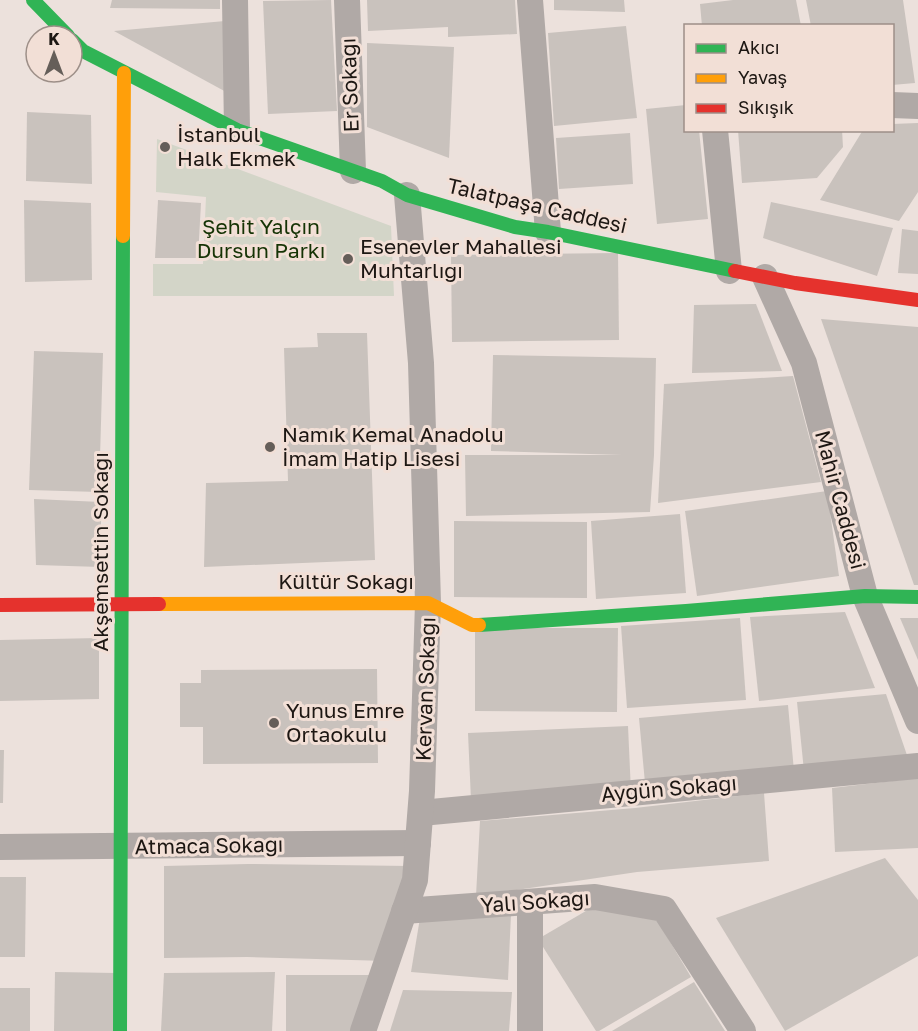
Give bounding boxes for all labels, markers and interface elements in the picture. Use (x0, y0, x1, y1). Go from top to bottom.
north arrow (24, 24, 84, 84)
legend (684, 24, 894, 132)
text: K (48, 29, 60, 49)
text: Akıcı (738, 36, 780, 58)
street label: Er Sokağı (334, 37, 364, 133)
text: Yavaş (738, 66, 787, 88)
text: Sıkışık (738, 96, 794, 118)
place label: İstanbul Halk Ekmek (177, 121, 296, 171)
marker: İstanbul Halk Ekmek (158, 140, 172, 154)
street label: Talatpaşa Caddesi (445, 172, 630, 238)
park label: Şehit Yalçın Dursun Parkı (197, 213, 325, 263)
place label: Esenevler Mahallesi Muhtarlığı (360, 233, 562, 283)
marker: Esenevler Mahallesi Muhtarlığı (341, 252, 355, 266)
place label: Namık Kemal Anadolu İmam Hatip Lisesi (282, 421, 504, 471)
street label: Mahir Caddesi (810, 427, 872, 572)
marker: Namık Kemal Anadolu İmam Hatip Lisesi (263, 440, 277, 454)
street label: Akşemsettin Sokağı (87, 452, 113, 652)
street label: Kültür Sokağı (278, 568, 414, 594)
street label: Kervan Sokağı (409, 616, 441, 762)
place label: Yunus Emre Ortaokulu (286, 697, 404, 747)
marker: Yunus Emre Ortaokulu (267, 716, 281, 730)
street label: Aygün Sokağı (600, 769, 738, 807)
street label: Atmaca Sokağı (134, 831, 284, 859)
street label: Yalı Sokağı (479, 884, 590, 918)

